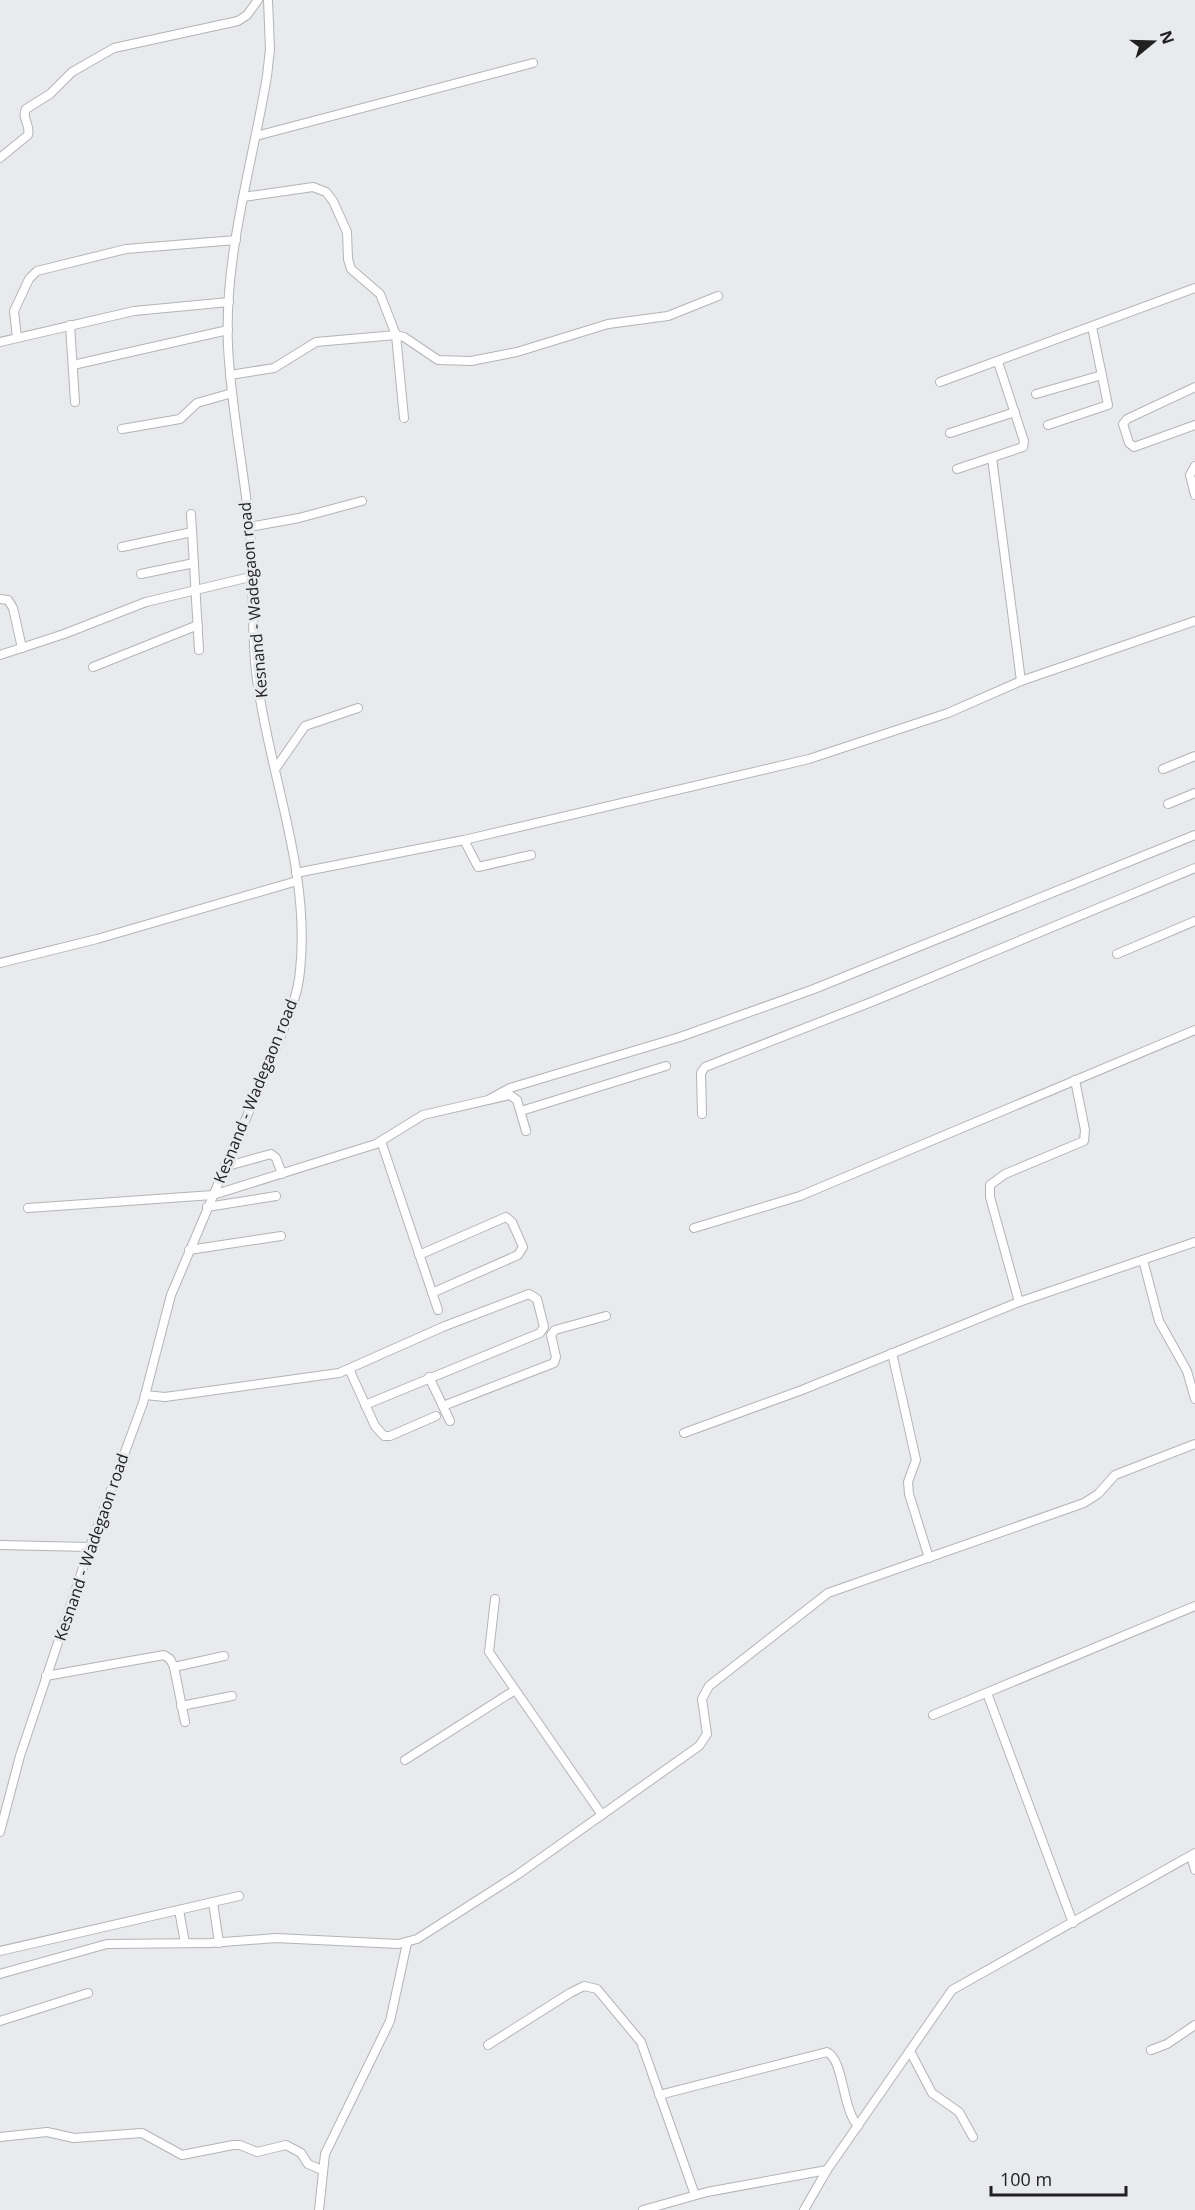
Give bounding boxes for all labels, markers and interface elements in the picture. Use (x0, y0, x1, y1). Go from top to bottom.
north arrow (1123, 12, 1183, 72)
text: N (1155, 27, 1180, 47)
street label: Kesnand - Wadegaon road (233, 501, 273, 699)
street label: Kesnand - Wadegaon road (208, 996, 302, 1186)
street label: Kesnand - Wadegaon road (49, 1450, 133, 1644)
scale bar (991, 2159, 1126, 2197)
text: 100 m (1000, 2167, 1052, 2191)

